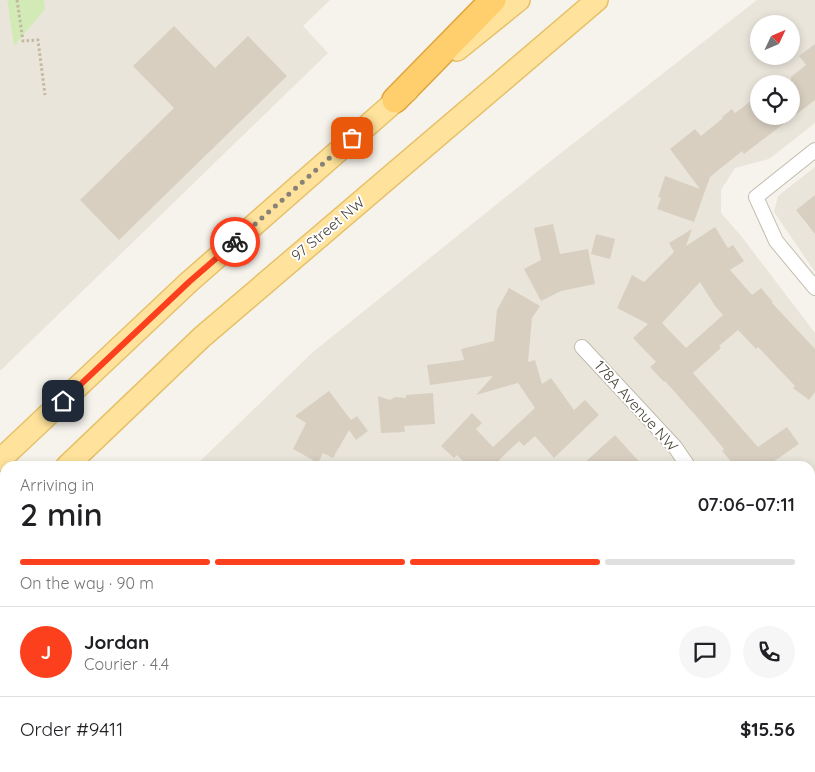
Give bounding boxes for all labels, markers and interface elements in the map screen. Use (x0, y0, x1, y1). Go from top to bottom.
north arrow (750, 15, 800, 65)
map controls (750, 15, 800, 125)
button: locate (750, 75, 800, 125)
pin (331, 117, 373, 159)
icon: bag (338, 124, 366, 152)
street label: 97 Street NW (287, 192, 369, 265)
courier (210, 217, 260, 267)
icon: bike (221, 228, 249, 256)
street label: 178A Avenue NW (591, 356, 683, 455)
pin (42, 380, 84, 422)
icon: home (49, 387, 77, 415)
text: Arriving in (20, 475, 94, 495)
text: 07:06–07:11 (698, 492, 795, 516)
text: 2 min (20, 494, 103, 534)
text: On the way · 90 m (20, 573, 154, 593)
button: chat (679, 626, 731, 678)
button: phone (743, 626, 795, 678)
text: Jordan (84, 630, 149, 654)
text: J (41, 640, 51, 664)
text: Courier · 4.4 (84, 654, 169, 674)
text: Order #9411 (20, 717, 123, 741)
text: $15.56 (740, 717, 795, 741)

